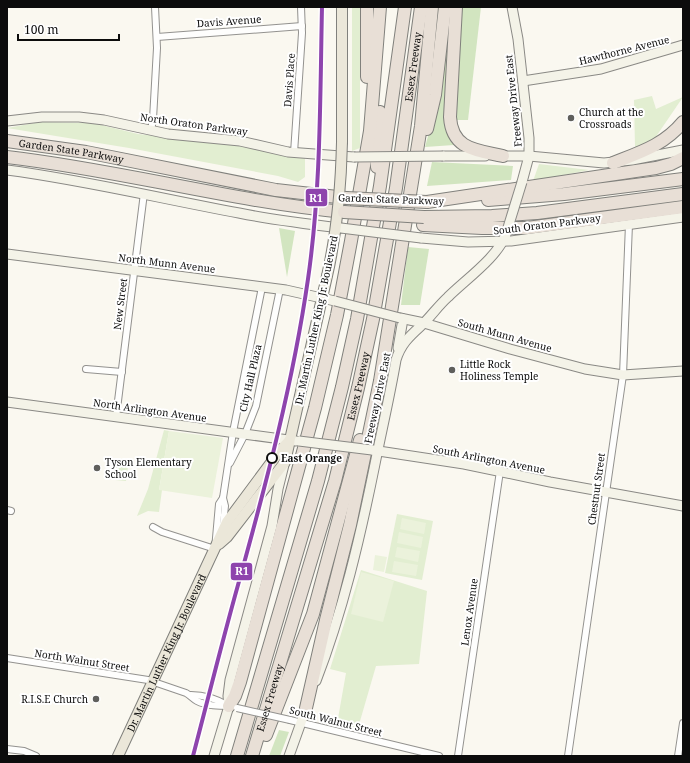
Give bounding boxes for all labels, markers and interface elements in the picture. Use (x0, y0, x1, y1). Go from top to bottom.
street label: Davis Avenue (196, 12, 262, 30)
scale bar (18, 16, 119, 42)
text: 100 m (24, 21, 59, 38)
street label: Essex Freeway (401, 31, 425, 102)
street label: Hawthorne Avenue (577, 32, 671, 68)
street label: Davis Place (280, 53, 298, 107)
street label: Freeway Drive East (501, 54, 525, 148)
place label: Church at the Crossroads (579, 105, 643, 131)
street label: North Oraton Parkway (139, 110, 249, 139)
marker: Church at the Crossroads (566, 113, 576, 123)
street label: Garden State Parkway (18, 136, 125, 166)
line badge: R1 (305, 188, 328, 207)
text: R1 (309, 190, 323, 205)
street label: Garden State Parkway (338, 190, 445, 208)
street label: South Oraton Parkway (493, 210, 602, 238)
street label: Dr. Martin Luther King Jr. Boulevard (291, 234, 341, 406)
street label: North Munn Avenue (118, 250, 216, 276)
street label: New Street (110, 277, 130, 331)
street label: South Munn Avenue (456, 315, 554, 355)
street label: City Hall Plaza (235, 342, 265, 413)
street label: Essex Freeway (343, 350, 373, 422)
street label: Freeway Drive East (361, 351, 394, 445)
place label: Little Rock Holiness Temple (460, 357, 538, 383)
marker: Little Rock Holiness Temple (447, 365, 457, 375)
street label: North Arlington Avenue (92, 395, 208, 425)
street label: South Arlington Avenue (432, 441, 546, 477)
place label: East Orange (281, 451, 342, 465)
marker: East Orange (266, 452, 278, 464)
street label: Chestnut Street (584, 452, 608, 526)
place label: Tyson Elementary School (105, 455, 192, 481)
marker: Tyson Elementary School (92, 463, 102, 473)
line badge: R1 (230, 562, 253, 581)
text: R1 (235, 563, 249, 578)
street label: Dr. Martin Luther King Jr. Boulevard (123, 571, 209, 734)
street label: Lenox Avenue (457, 577, 481, 647)
street label: North Walnut Street (34, 646, 131, 674)
street label: Essex Freeway (253, 662, 287, 733)
place label: R.I.S.E Church (21, 692, 89, 706)
marker: R.I.S.E Church (91, 694, 101, 704)
street label: South Walnut Street (288, 703, 384, 739)

